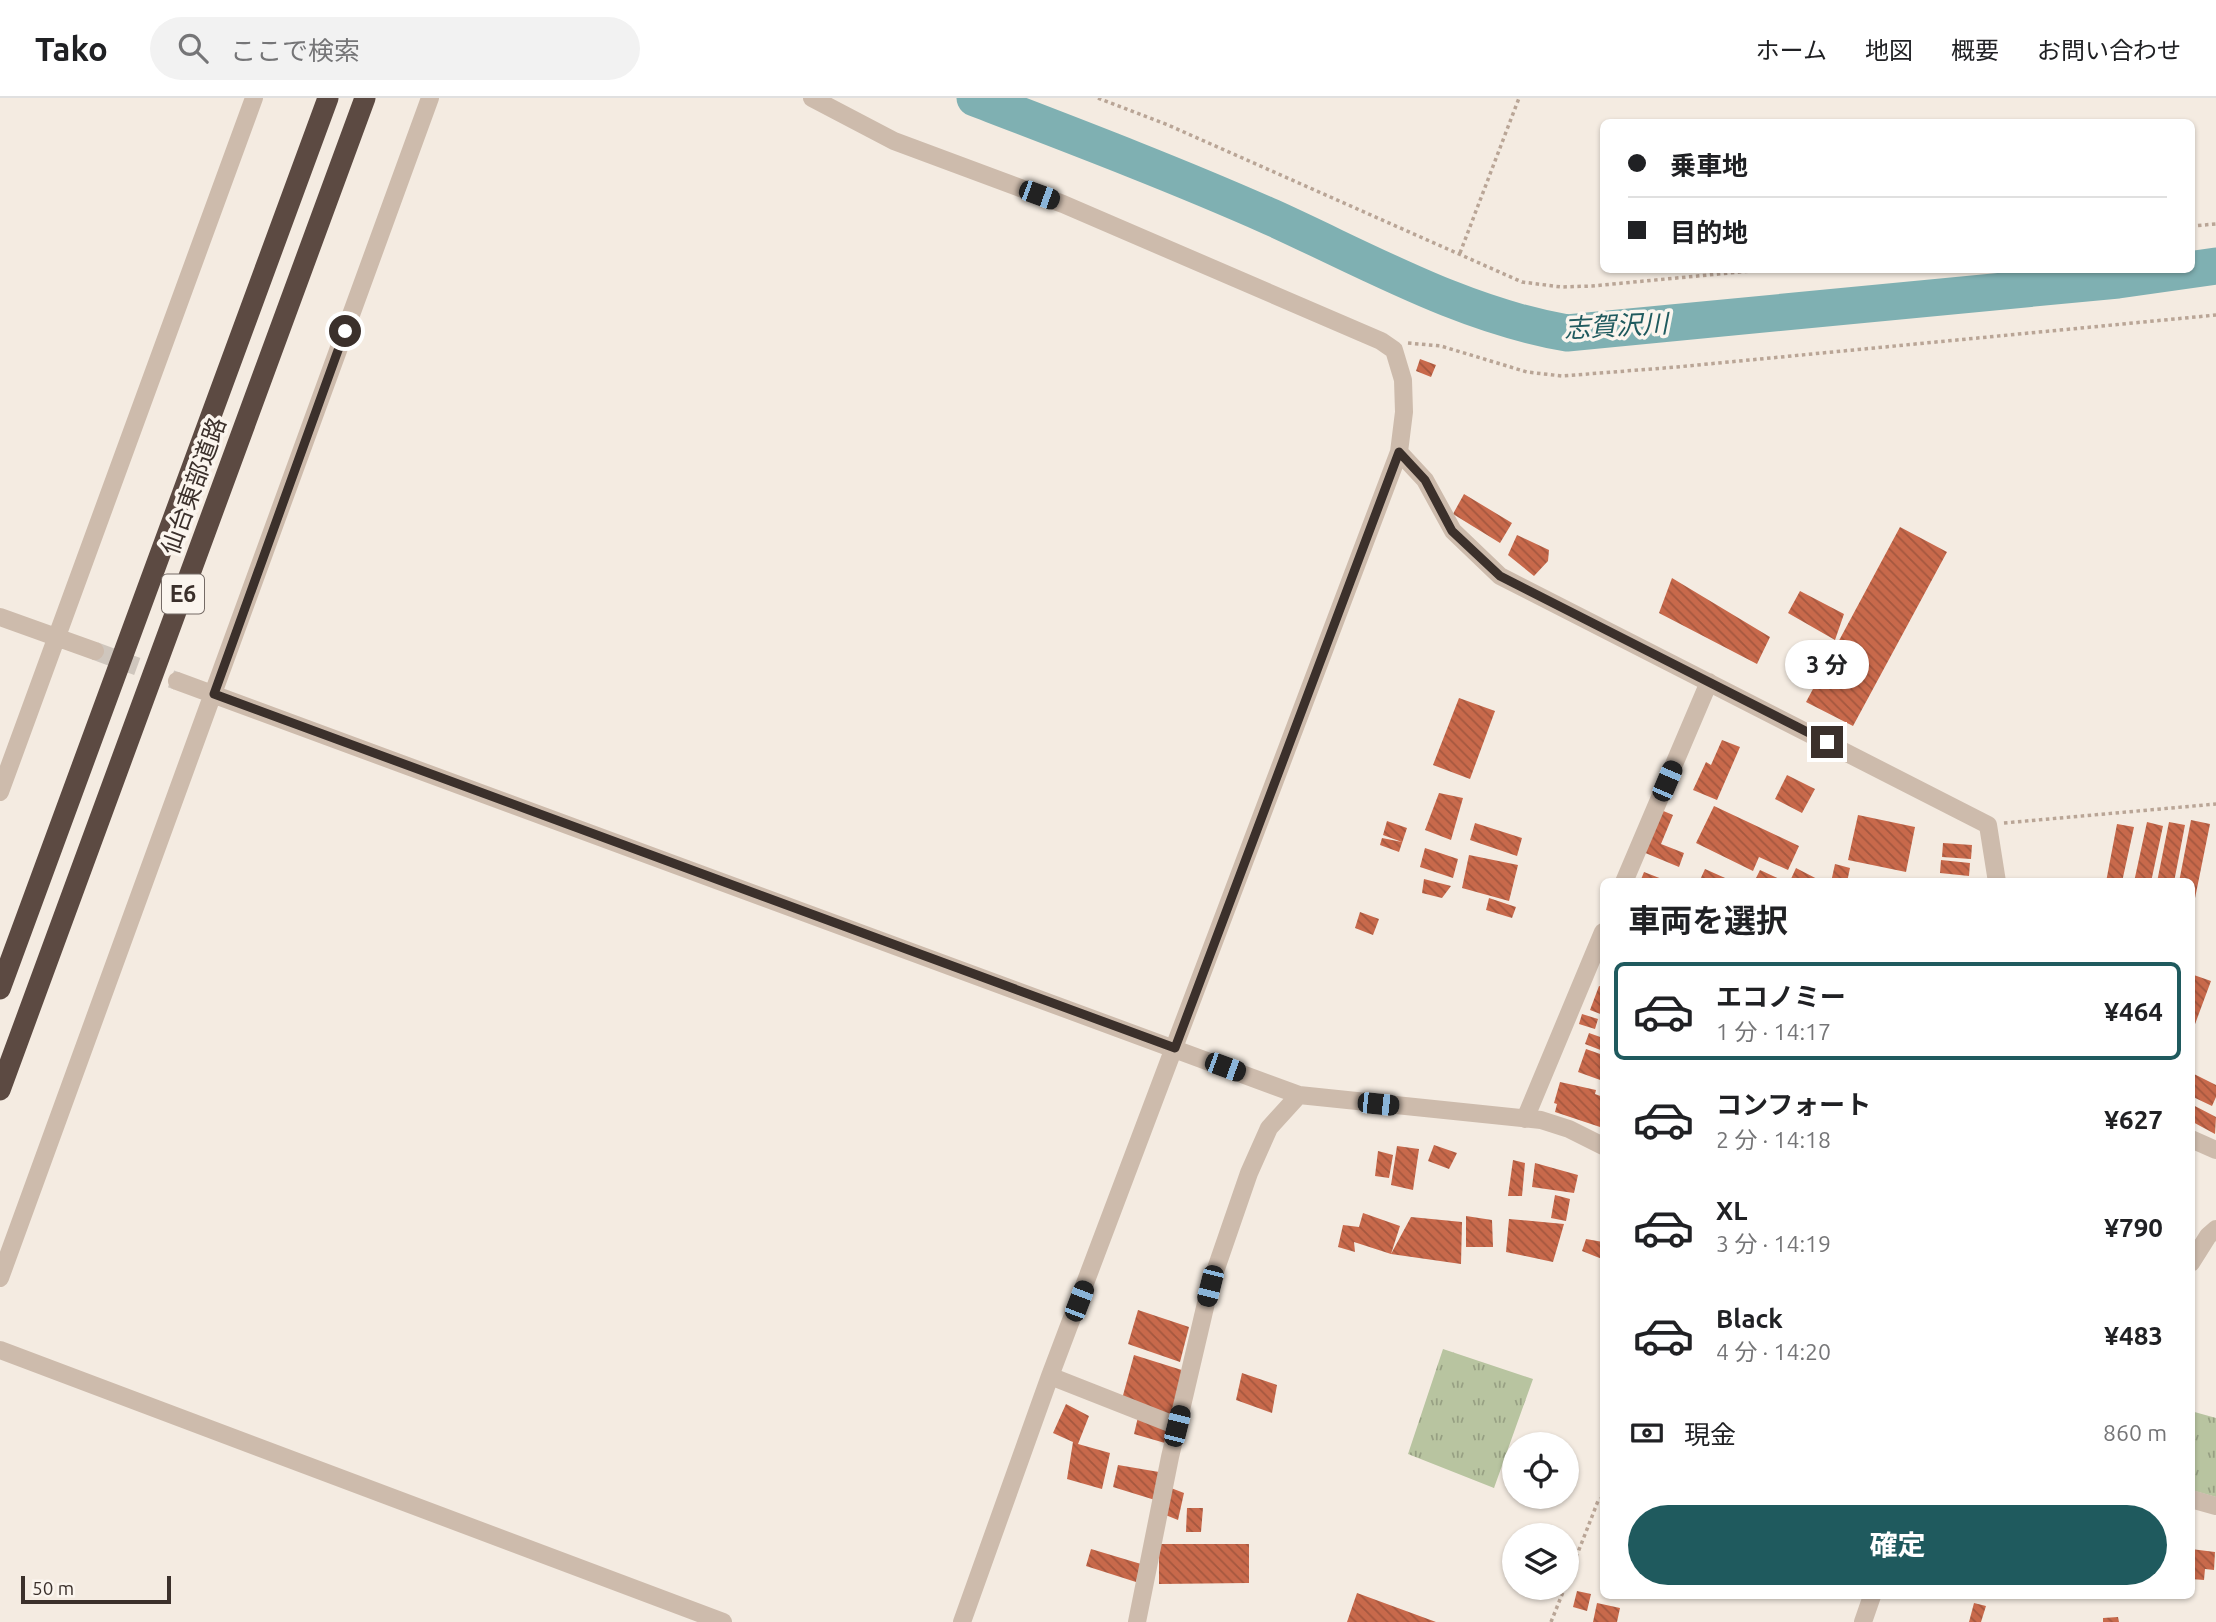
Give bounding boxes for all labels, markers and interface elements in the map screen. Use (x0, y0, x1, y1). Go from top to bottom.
search box (150, 17, 640, 80)
icon: search (174, 29, 212, 67)
text: Tako (35, 30, 108, 67)
text: ここで検索 (230, 36, 360, 65)
text: ホーム (1756, 37, 1827, 64)
text: 地図 (1865, 37, 1913, 64)
text: 概要 (1951, 37, 1999, 64)
text: お問い合わせ (2037, 37, 2181, 64)
text: 乗車地 (1670, 151, 1748, 180)
car (1016, 178, 1063, 212)
text: 目的地 (1670, 218, 1748, 247)
water label: 志賀沢川 (1563, 308, 1672, 343)
route start (329, 315, 361, 347)
street label: 仙台東部道路 (156, 414, 231, 558)
road number: E6 (162, 574, 204, 614)
callout: 3 分 (1785, 640, 1869, 690)
text: 3 分 (1806, 652, 1848, 677)
route end (1811, 726, 1843, 758)
car (1650, 758, 1685, 804)
text: 車両を選択 (1628, 902, 1788, 938)
icon: car (1632, 980, 1695, 1043)
text: エコノミー (1716, 982, 1846, 1011)
text: ¥464 (2104, 997, 2163, 1026)
text: 1 分 · 14:17 (1716, 1019, 1831, 1044)
car (1202, 1050, 1249, 1084)
icon: car (1632, 1088, 1695, 1151)
text: コンフォート (1716, 1090, 1871, 1119)
car (1357, 1091, 1400, 1117)
text: ¥627 (2104, 1105, 2163, 1134)
text: 2 分 · 14:18 (1716, 1127, 1831, 1152)
icon: car (1632, 1196, 1695, 1259)
text: XL (1716, 1196, 1747, 1225)
text: ¥790 (2104, 1213, 2163, 1242)
text: 3 分 · 14:19 (1716, 1231, 1831, 1256)
car (1195, 1263, 1226, 1309)
car (1062, 1278, 1097, 1324)
icon: car (1632, 1304, 1695, 1367)
text: Black (1716, 1304, 1783, 1333)
text: ¥483 (2104, 1321, 2163, 1350)
text: 4 分 · 14:20 (1716, 1339, 1831, 1364)
car (1162, 1403, 1193, 1449)
icon: cash (1628, 1414, 1666, 1452)
text: 現金 (1684, 1420, 1736, 1449)
text: 860 m (2103, 1420, 2167, 1445)
map controls (1502, 1432, 1579, 1600)
button: locate (1502, 1432, 1579, 1509)
button: 確定 (1628, 1505, 2167, 1585)
button: layers (1502, 1523, 1579, 1600)
scale bar (21, 1573, 172, 1605)
text: 50 m (32, 1577, 74, 1599)

